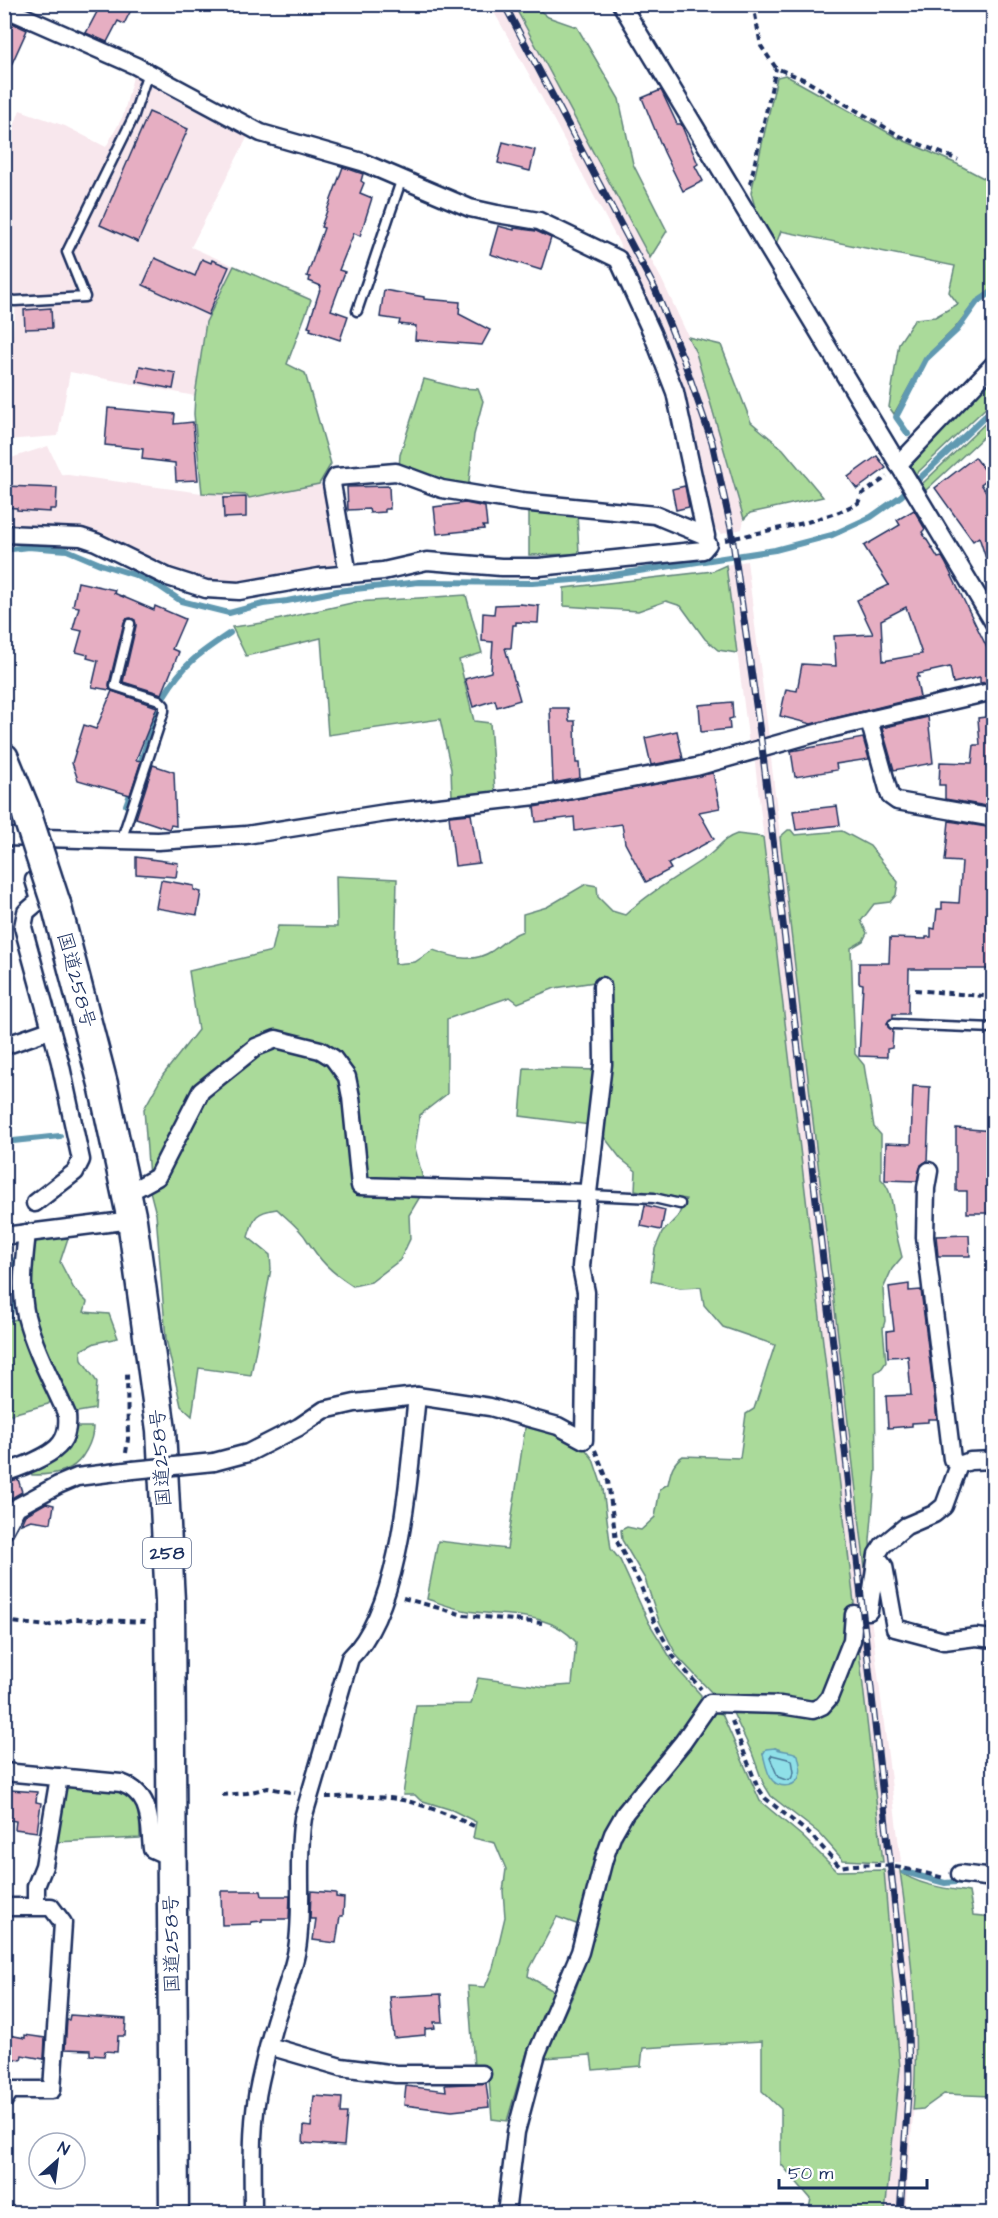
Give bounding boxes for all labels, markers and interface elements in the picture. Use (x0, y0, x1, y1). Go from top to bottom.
street label: 国道258号 (50, 929, 102, 1031)
street label: 国道258号 (144, 1408, 178, 1508)
road number: 258 (143, 1538, 191, 1568)
street label: 国道258号 (157, 1894, 187, 1994)
north arrow (27, 2131, 87, 2191)
text: N (54, 2137, 73, 2161)
scale bar (779, 2152, 928, 2190)
text: 50 m (788, 2161, 833, 2186)

